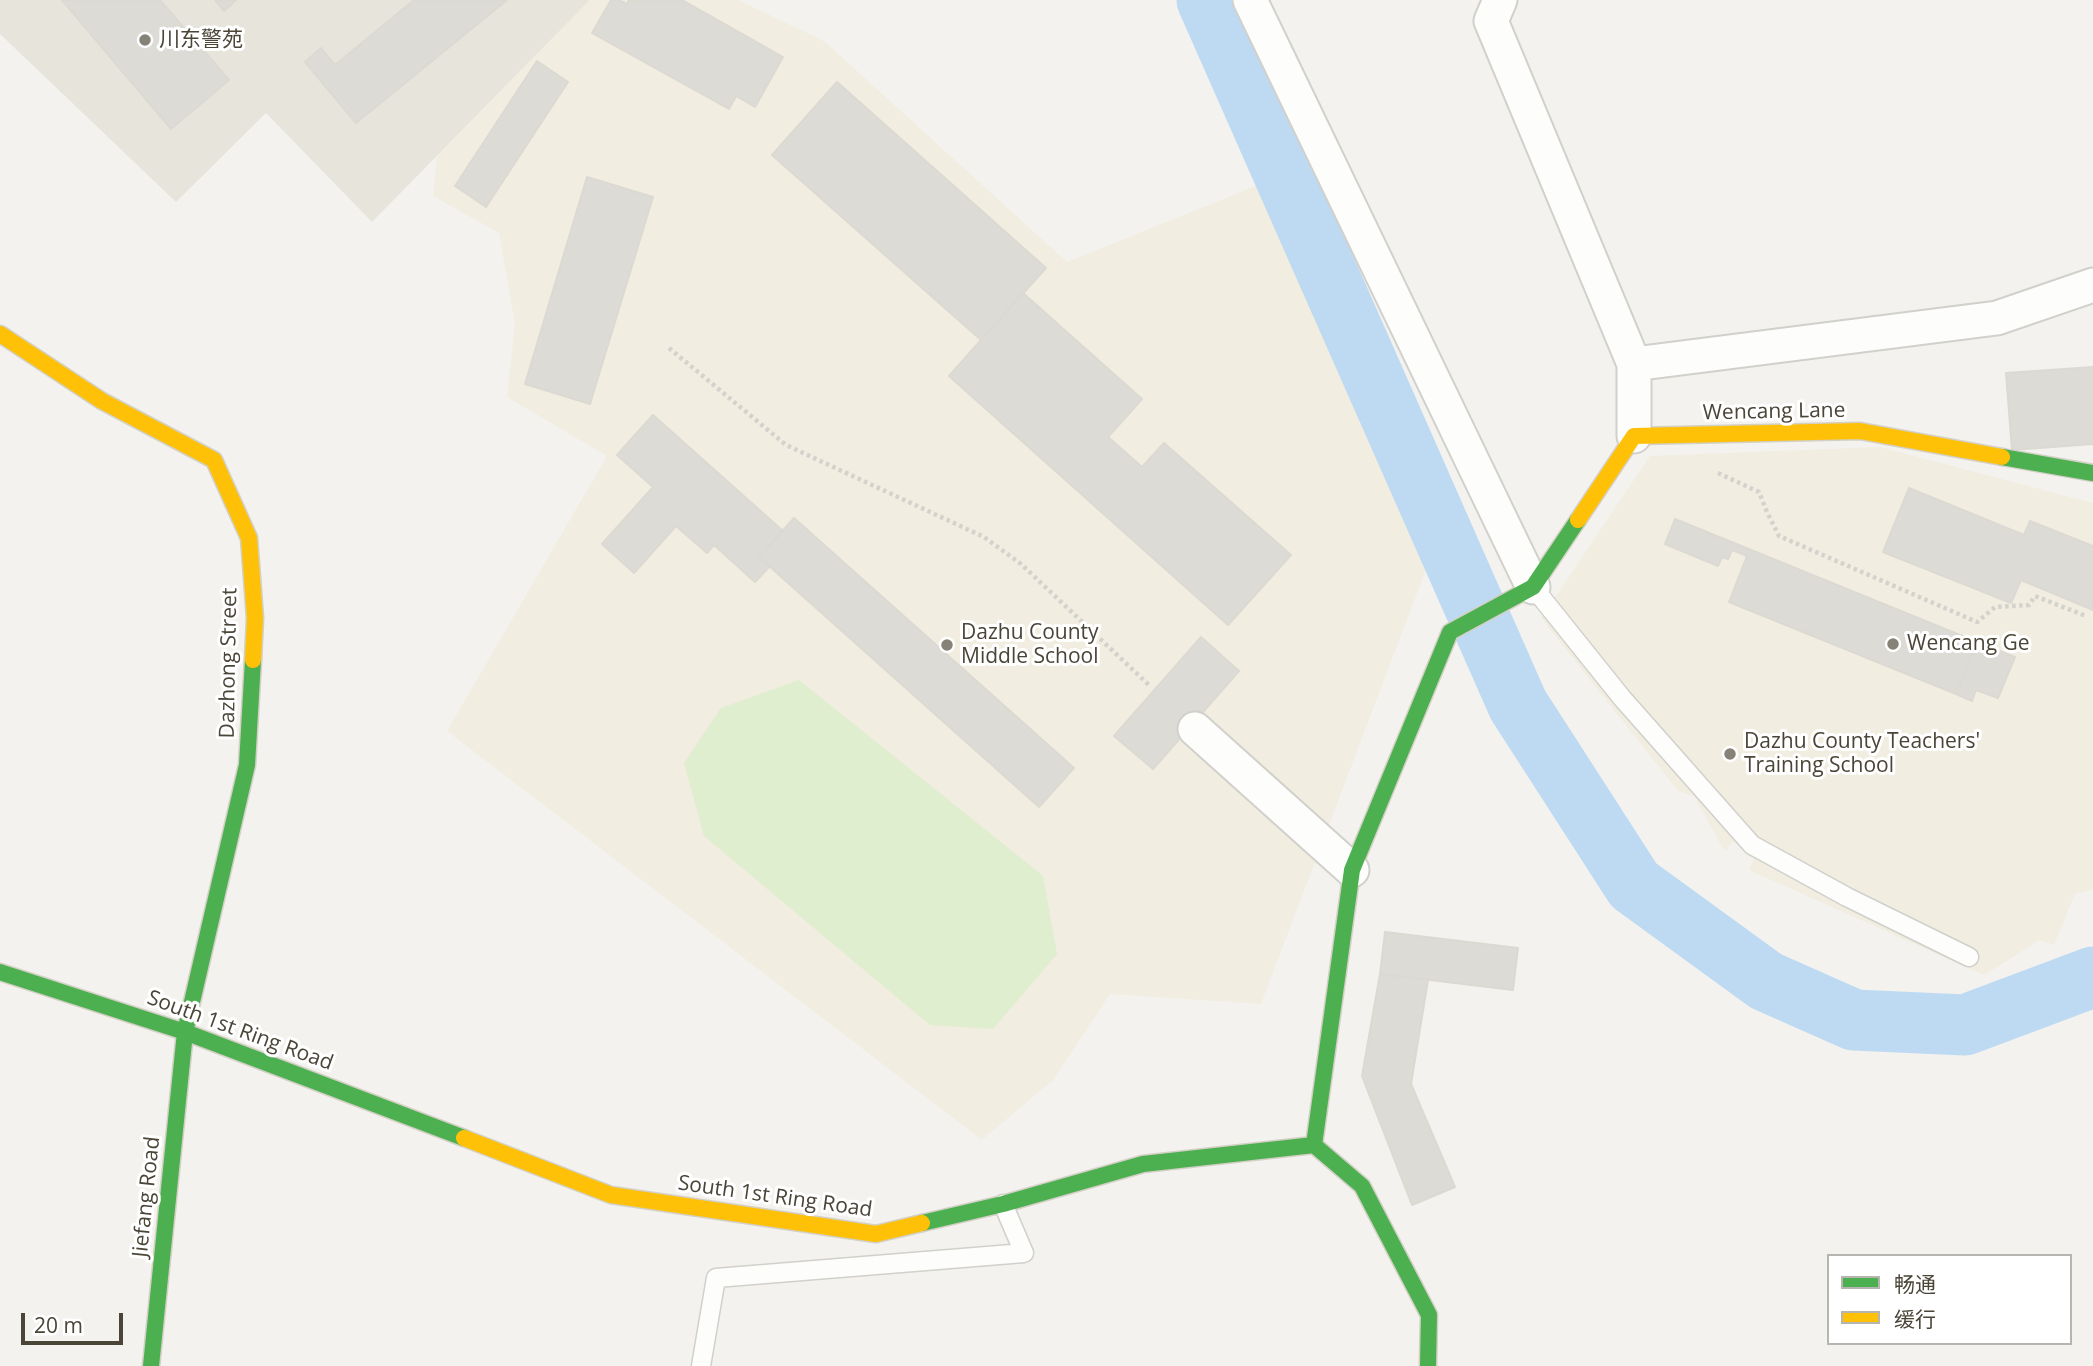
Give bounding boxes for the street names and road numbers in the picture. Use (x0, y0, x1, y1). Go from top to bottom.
street label: Wencang Lane (1702, 398, 1846, 426)
street label: Dazhong Street (215, 587, 243, 739)
street label: South 1st Ring Road (144, 986, 336, 1076)
street label: Jiefang Road (128, 1135, 166, 1259)
street label: South 1st Ring Road (676, 1171, 874, 1223)

